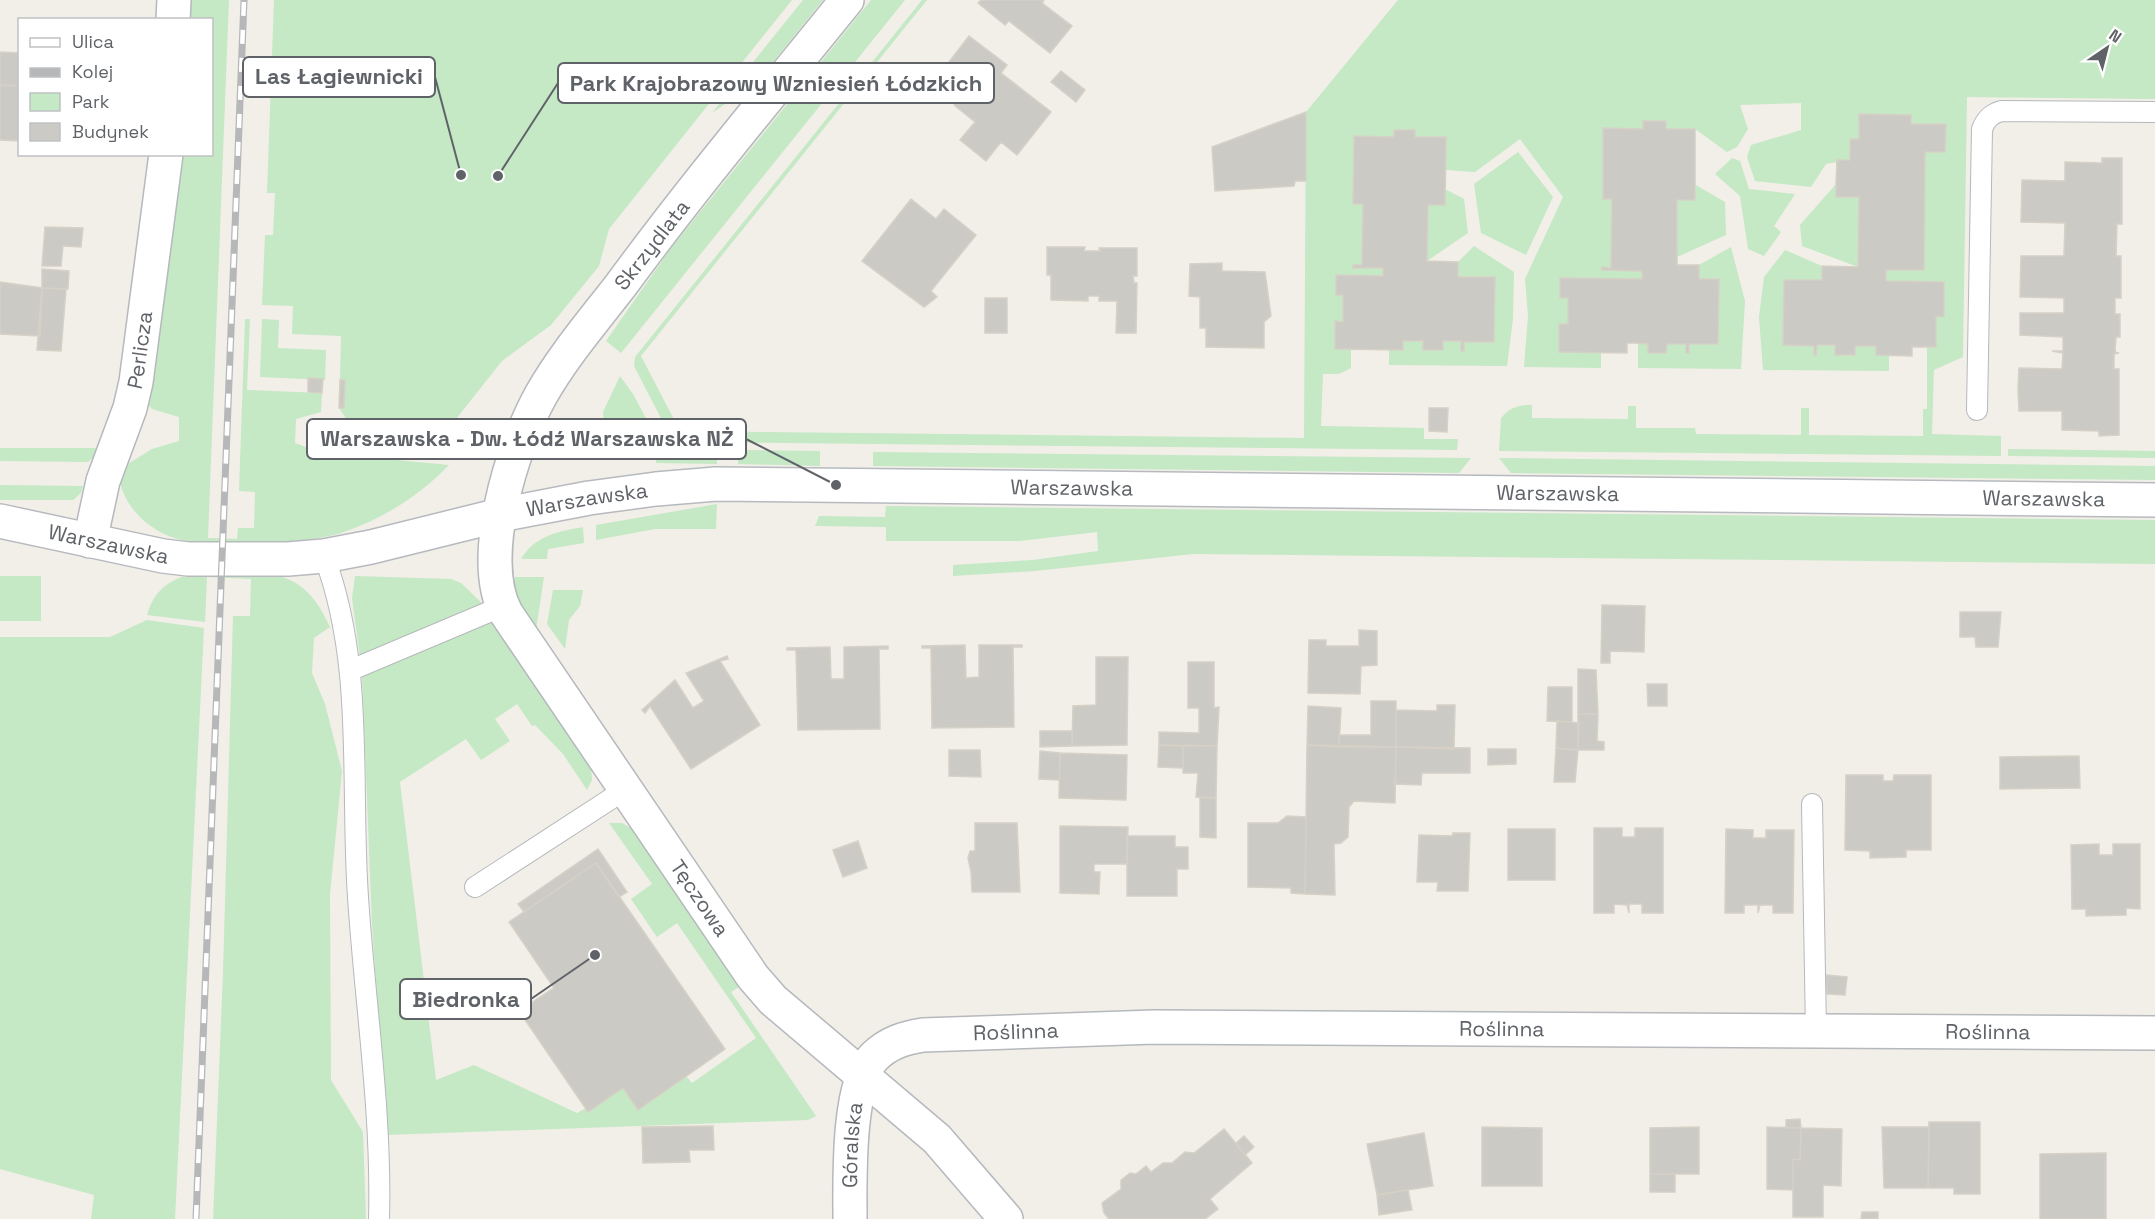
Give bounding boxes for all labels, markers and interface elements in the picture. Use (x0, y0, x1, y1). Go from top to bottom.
legend (18, 18, 213, 156)
north arrow (2077, 18, 2137, 78)
text: N (2105, 24, 2126, 48)
text: Ulica (72, 30, 114, 53)
callout: Las Łagiewnicki (243, 57, 435, 97)
text: Kolej (72, 60, 113, 83)
text: Las Łagiewnicki (255, 62, 423, 90)
callout: Park Krajobrazowy Wzniesień Łódzkich (558, 63, 994, 103)
text: Park Krajobrazowy Wzniesień Łódzkich (570, 69, 982, 97)
text: Park (72, 90, 110, 113)
text: Budynek (72, 120, 149, 143)
street label: Skrzydlata (608, 194, 695, 295)
street label: Perlicza (121, 310, 158, 392)
callout: Warszawska - Dw. Łódź Warszawska NŻ (307, 419, 746, 459)
text: Warszawska - Dw. Łódź Warszawska NŻ (320, 424, 734, 452)
street label: Warszawska (1010, 473, 1133, 502)
street label: Warszawska (524, 476, 649, 523)
street label: Warszawska (1496, 479, 1619, 507)
street label: Warszawska (1982, 484, 2105, 512)
street label: Warszawska (46, 518, 171, 570)
street label: Tęczowa (664, 854, 736, 942)
callout: Biedronka (400, 979, 531, 1019)
text: Biedronka (412, 985, 520, 1013)
street label: Roślinna (1459, 1015, 1545, 1042)
street label: Roślinna (973, 1016, 1059, 1046)
street label: Roślinna (1945, 1018, 2031, 1045)
street label: Góralska (836, 1100, 869, 1188)

